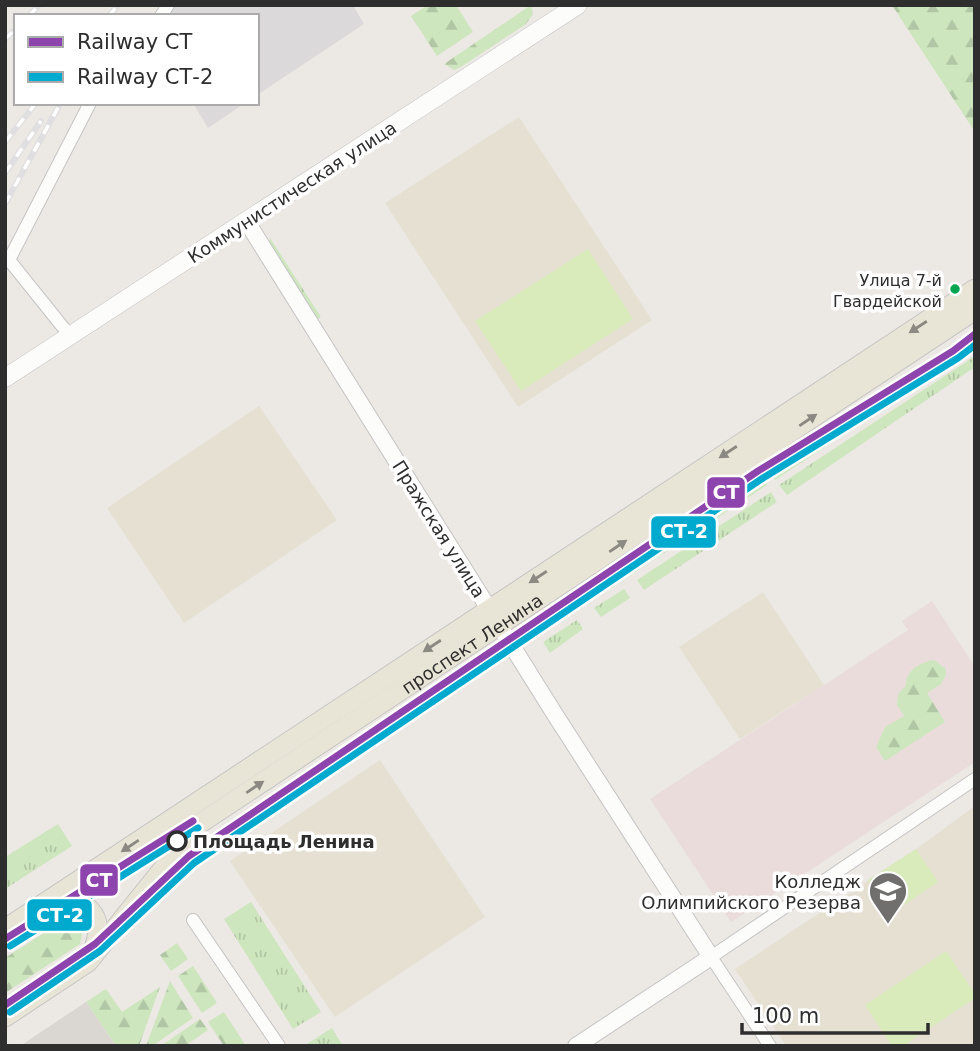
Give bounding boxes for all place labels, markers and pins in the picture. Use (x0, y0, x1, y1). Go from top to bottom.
place label: Улица 7-й Гвардейской (833, 271, 942, 311)
marker: Улица 7-й Гвардейской (948, 282, 962, 296)
marker: Площадь Ленина (167, 831, 187, 851)
place label: Площадь Ленина (193, 831, 375, 852)
school or university icon: Колледж Олимпийского Резерва (867, 870, 909, 925)
place label: Колледж Олимпийского Резерва (641, 871, 861, 913)

